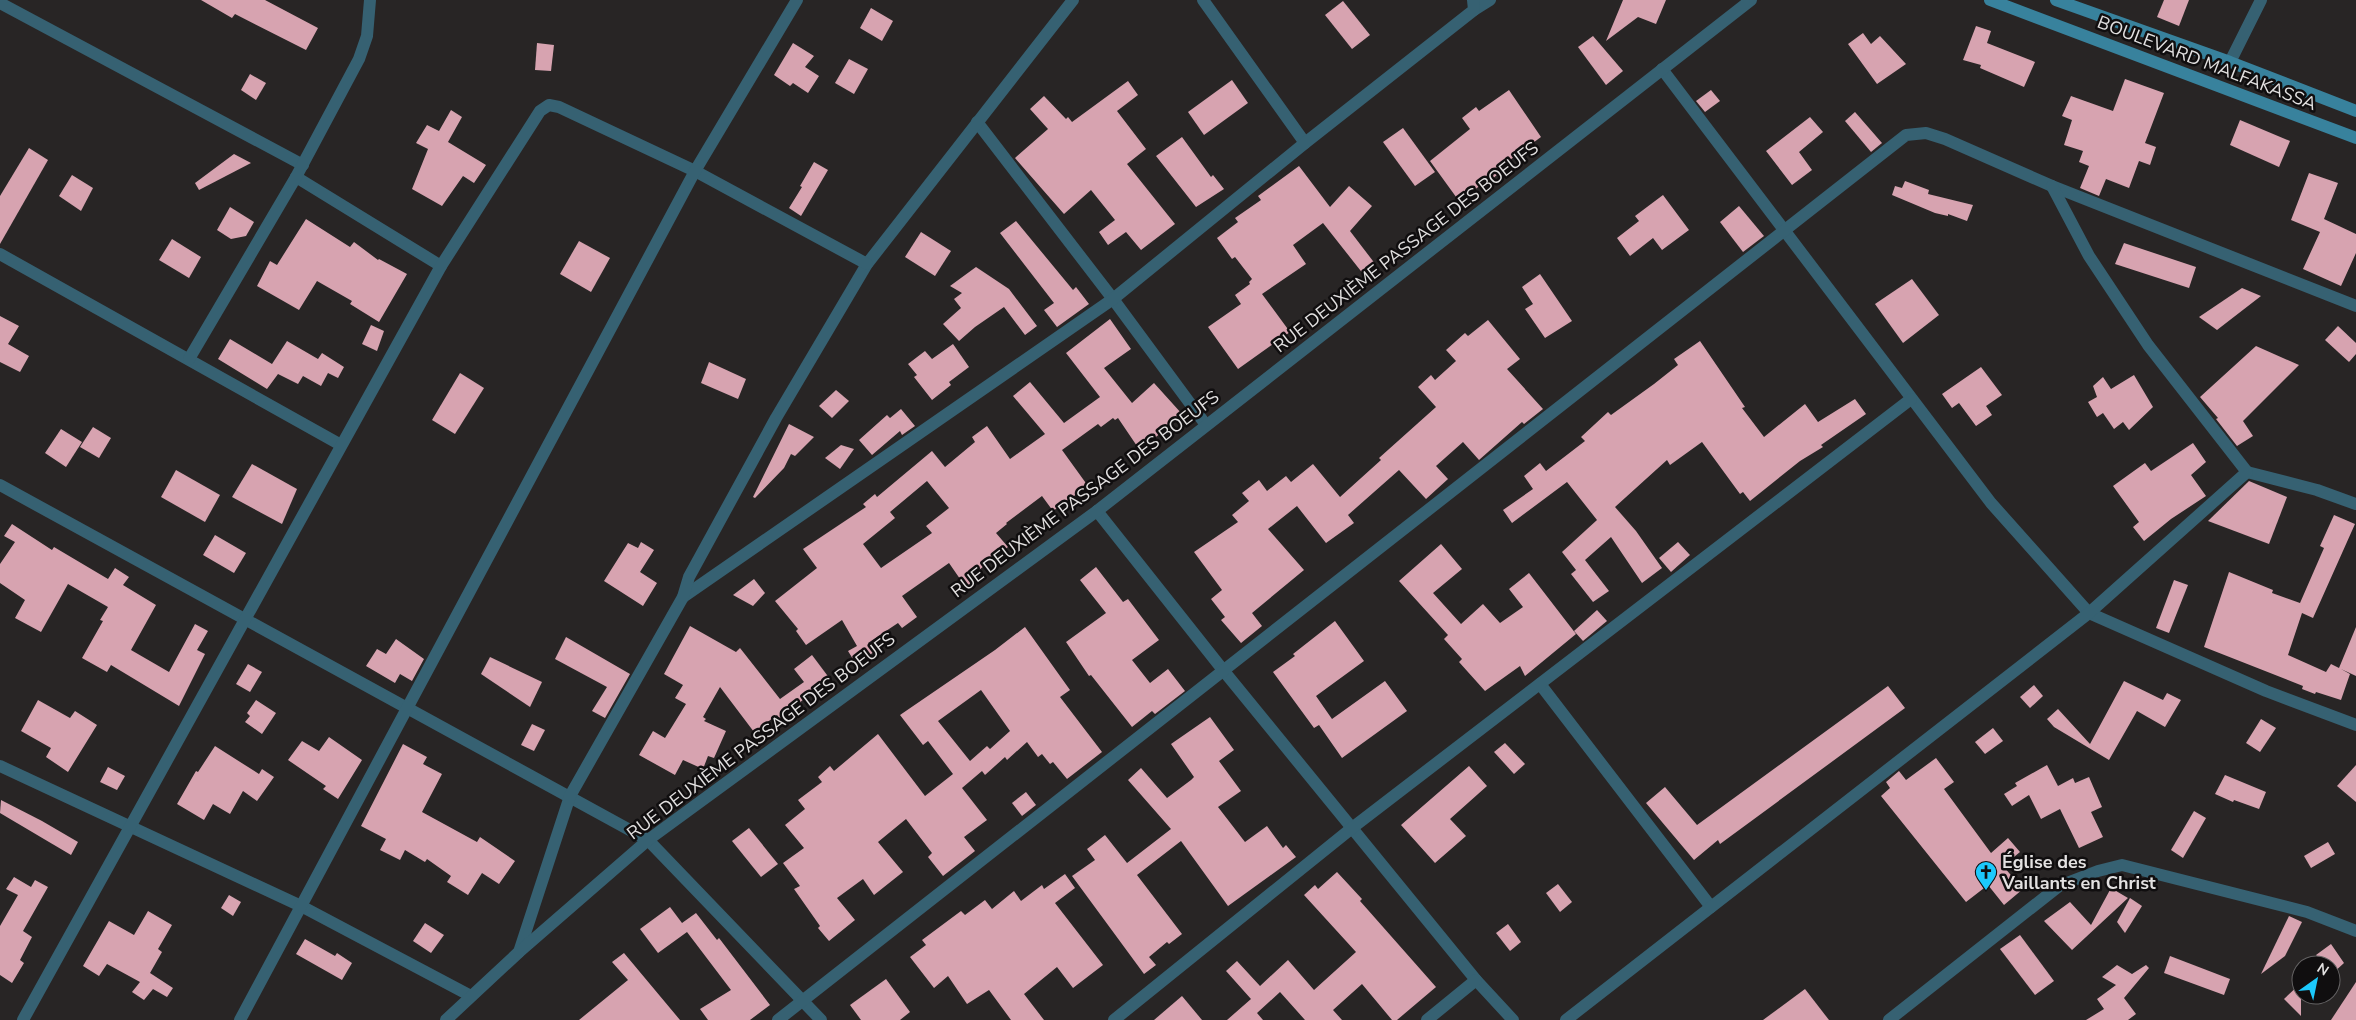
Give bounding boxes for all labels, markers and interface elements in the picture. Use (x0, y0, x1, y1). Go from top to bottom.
street label: BOULEVARD MALFAKASSA (2094, 10, 2320, 116)
street label: RUE DEUXIÈME PASSAGE DES BOEUFS (1269, 136, 1543, 358)
street label: RUE DEUXIÈME PASSAGE DES BOEUFS (946, 385, 1224, 603)
street label: RUE DEUXIÈME PASSAGE DES BOEUFS (622, 627, 900, 845)
place label: Église des Vaillants en Christ (2001, 850, 2156, 895)
church icon: Église des Vaillants en Christ (1974, 860, 1998, 891)
north arrow (2291, 955, 2341, 1005)
text: N (2313, 959, 2332, 980)

